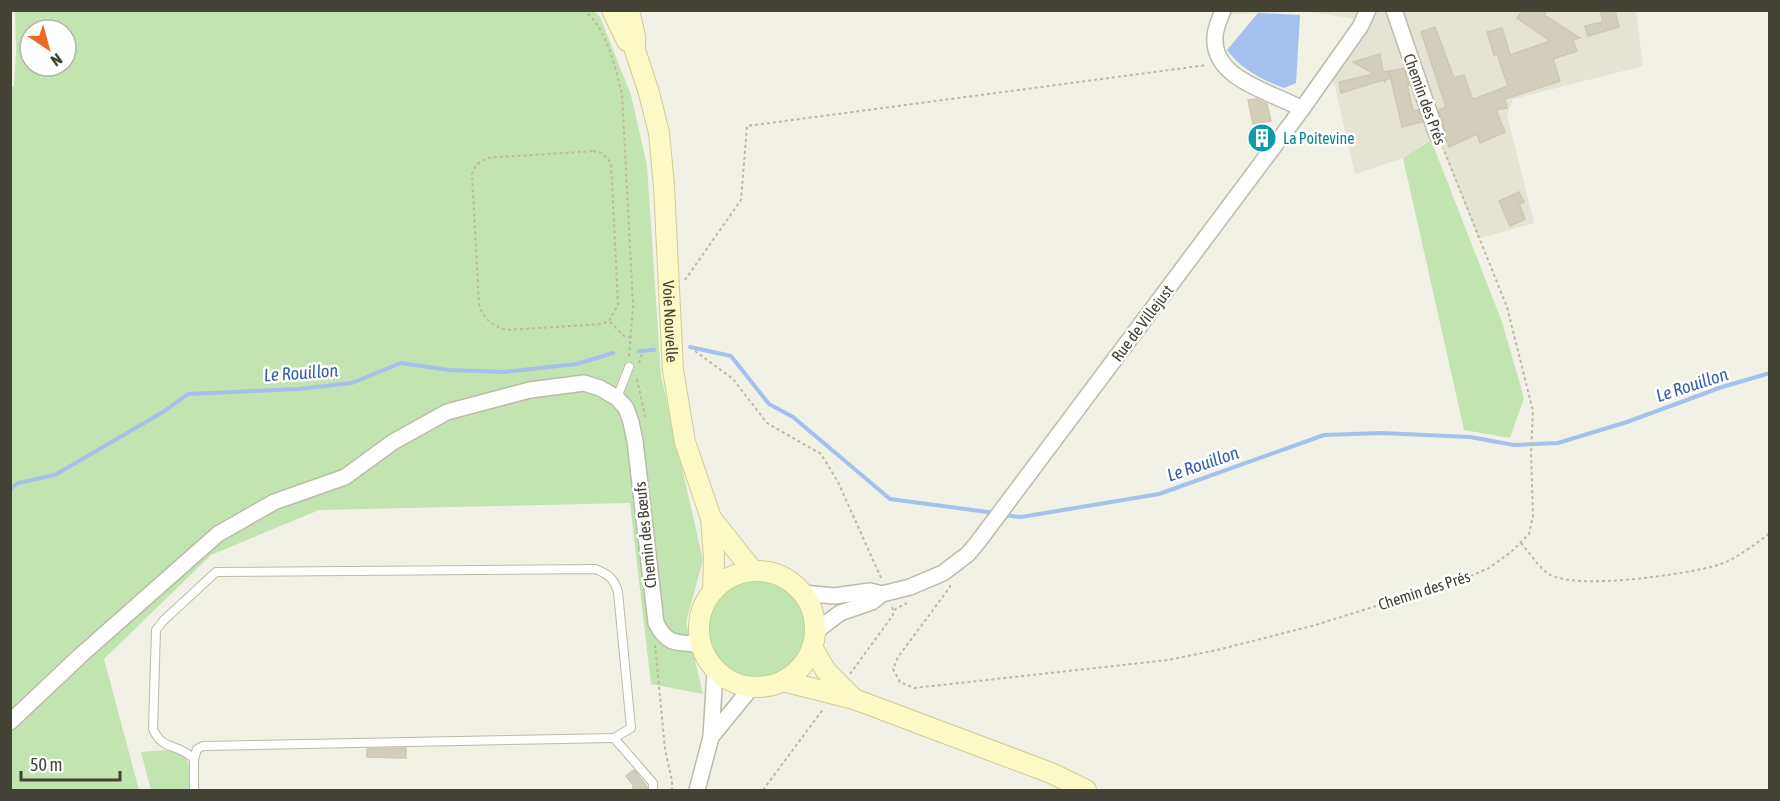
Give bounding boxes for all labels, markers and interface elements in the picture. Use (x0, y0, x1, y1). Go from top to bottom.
north arrow (18, 18, 78, 78)
text: N (48, 50, 66, 70)
street label: Chemin des Prés (1400, 51, 1450, 147)
building icon: La Poitevine (1246, 122, 1278, 154)
place label: La Poitevine (1283, 129, 1355, 147)
street label: Voie Nouvelle (660, 280, 682, 363)
street label: Rue de Villejust (1107, 281, 1178, 365)
water label: Le Rouillon (263, 359, 339, 386)
water label: Le Rouillon (1653, 363, 1731, 406)
water label: Le Rouillon (1164, 441, 1242, 486)
street label: Chemin des Bœufs (630, 481, 660, 589)
street label: Chemin des Prés (1376, 567, 1473, 613)
scale bar (21, 744, 120, 782)
text: 50 m (30, 754, 62, 775)

